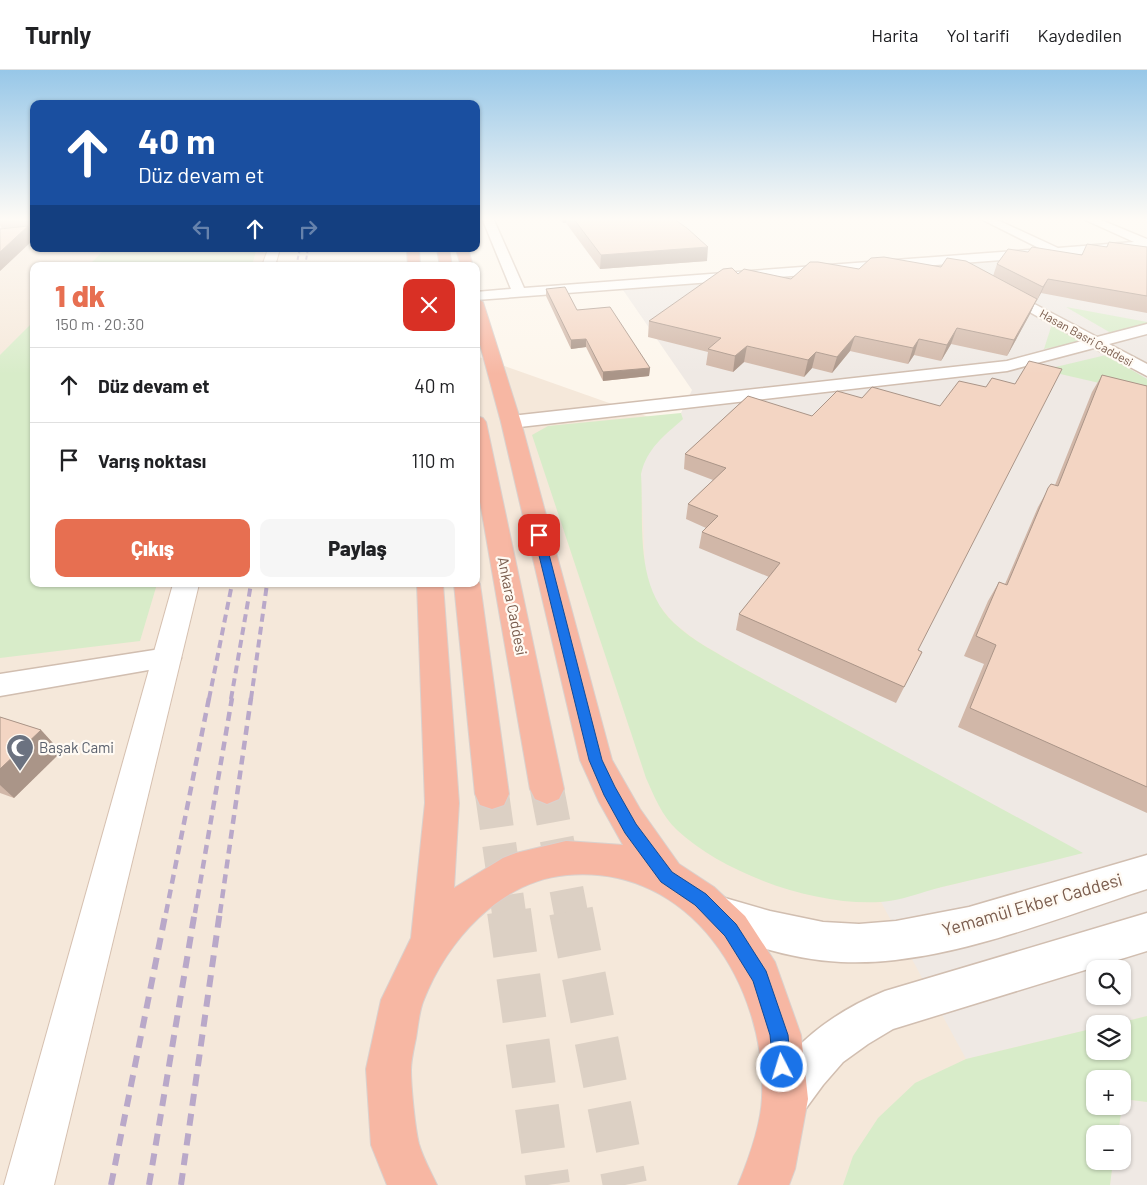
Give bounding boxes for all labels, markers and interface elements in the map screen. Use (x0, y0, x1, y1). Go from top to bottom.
text: Turnly (25, 20, 91, 49)
text: Harita (871, 24, 918, 46)
text: Yol tarifi (946, 24, 1009, 46)
text: Kaydedilen (1037, 24, 1122, 46)
text: 40 m (138, 119, 215, 161)
icon: ahead (55, 120, 120, 185)
text: Düz devam et (138, 161, 264, 187)
icon: left (188, 215, 216, 243)
icon: ahead (241, 215, 269, 243)
icon: right (294, 215, 322, 243)
text: 1 dk (55, 277, 105, 313)
button: close (403, 279, 455, 331)
street label: Hasan Basri Caddesi (1037, 306, 1136, 369)
text: 150 m · 20:30 (55, 314, 144, 333)
icon: ahead (55, 371, 83, 399)
text: Düz devam et (98, 374, 210, 397)
text: 40 m (414, 374, 455, 397)
icon: arrive (55, 446, 83, 474)
text: Varış noktası (98, 449, 206, 472)
text: 110 m (411, 449, 455, 472)
pin (518, 514, 560, 556)
button: Çıkış (55, 519, 250, 577)
button: Paylaş (260, 519, 455, 577)
icon: arrive (525, 521, 553, 549)
street label: Ankara Caddesi (495, 555, 531, 656)
mosque icon: Başak Cami (5, 733, 35, 772)
place label: Başak Cami (39, 738, 114, 756)
street label: Yemamül Ekber Caddesi (939, 868, 1124, 940)
map controls (1086, 960, 1131, 1170)
button: search (1086, 960, 1131, 1005)
button: layers (1086, 1015, 1131, 1060)
position arrow (755, 1040, 807, 1092)
button: + (1086, 1070, 1131, 1115)
button: − (1086, 1125, 1131, 1170)

